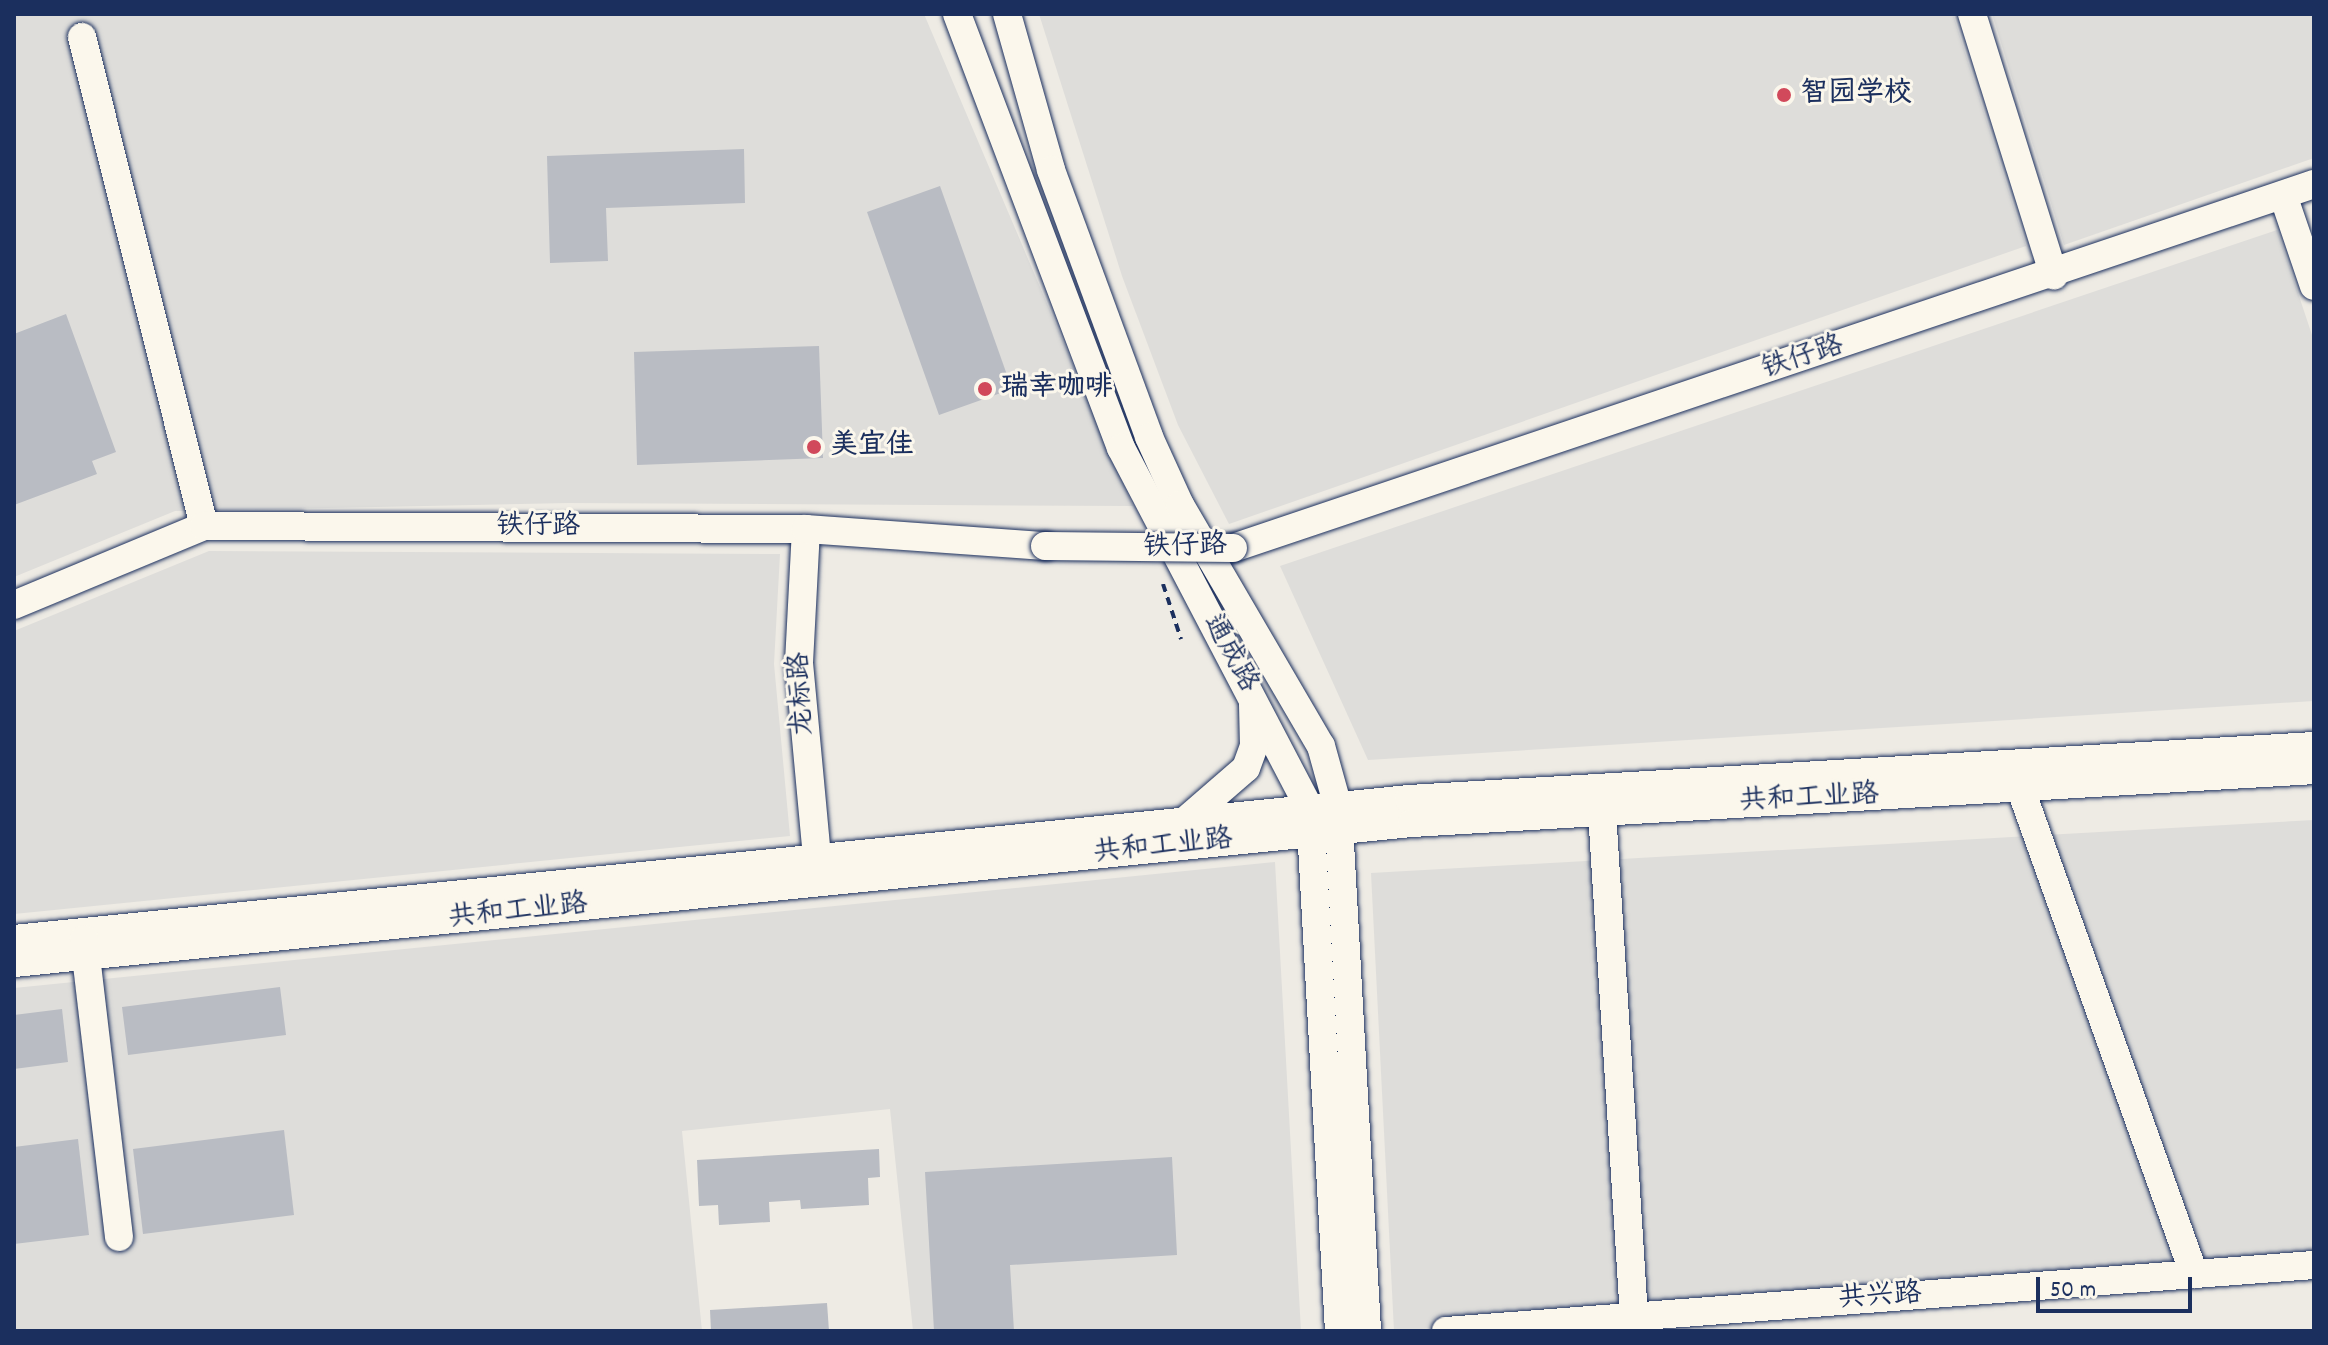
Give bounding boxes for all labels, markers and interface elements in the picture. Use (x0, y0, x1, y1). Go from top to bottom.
place label: 智园学校 (1800, 78, 1912, 112)
marker: 智园学校 (1775, 86, 1793, 104)
street label: 铁仔路 (1758, 330, 1848, 388)
place label: 瑞幸咖啡 (1001, 372, 1113, 406)
marker: 瑞幸咖啡 (976, 380, 994, 398)
place label: 美宜佳 (830, 430, 914, 464)
marker: 美宜佳 (805, 438, 823, 456)
street label: 铁仔路 (496, 511, 580, 545)
street label: 铁仔路 (1142, 530, 1228, 566)
street label: 通成路 (1194, 609, 1264, 699)
street label: 龙标路 (784, 651, 822, 737)
street label: 共和工业路 (1738, 780, 1880, 820)
street label: 共和工业路 (1092, 824, 1234, 872)
street label: 共和工业路 (447, 889, 589, 937)
scale bar (2040, 1261, 2196, 1311)
text: 50 m (2050, 1274, 2096, 1308)
street label: 共兴路 (1837, 1278, 1923, 1318)

